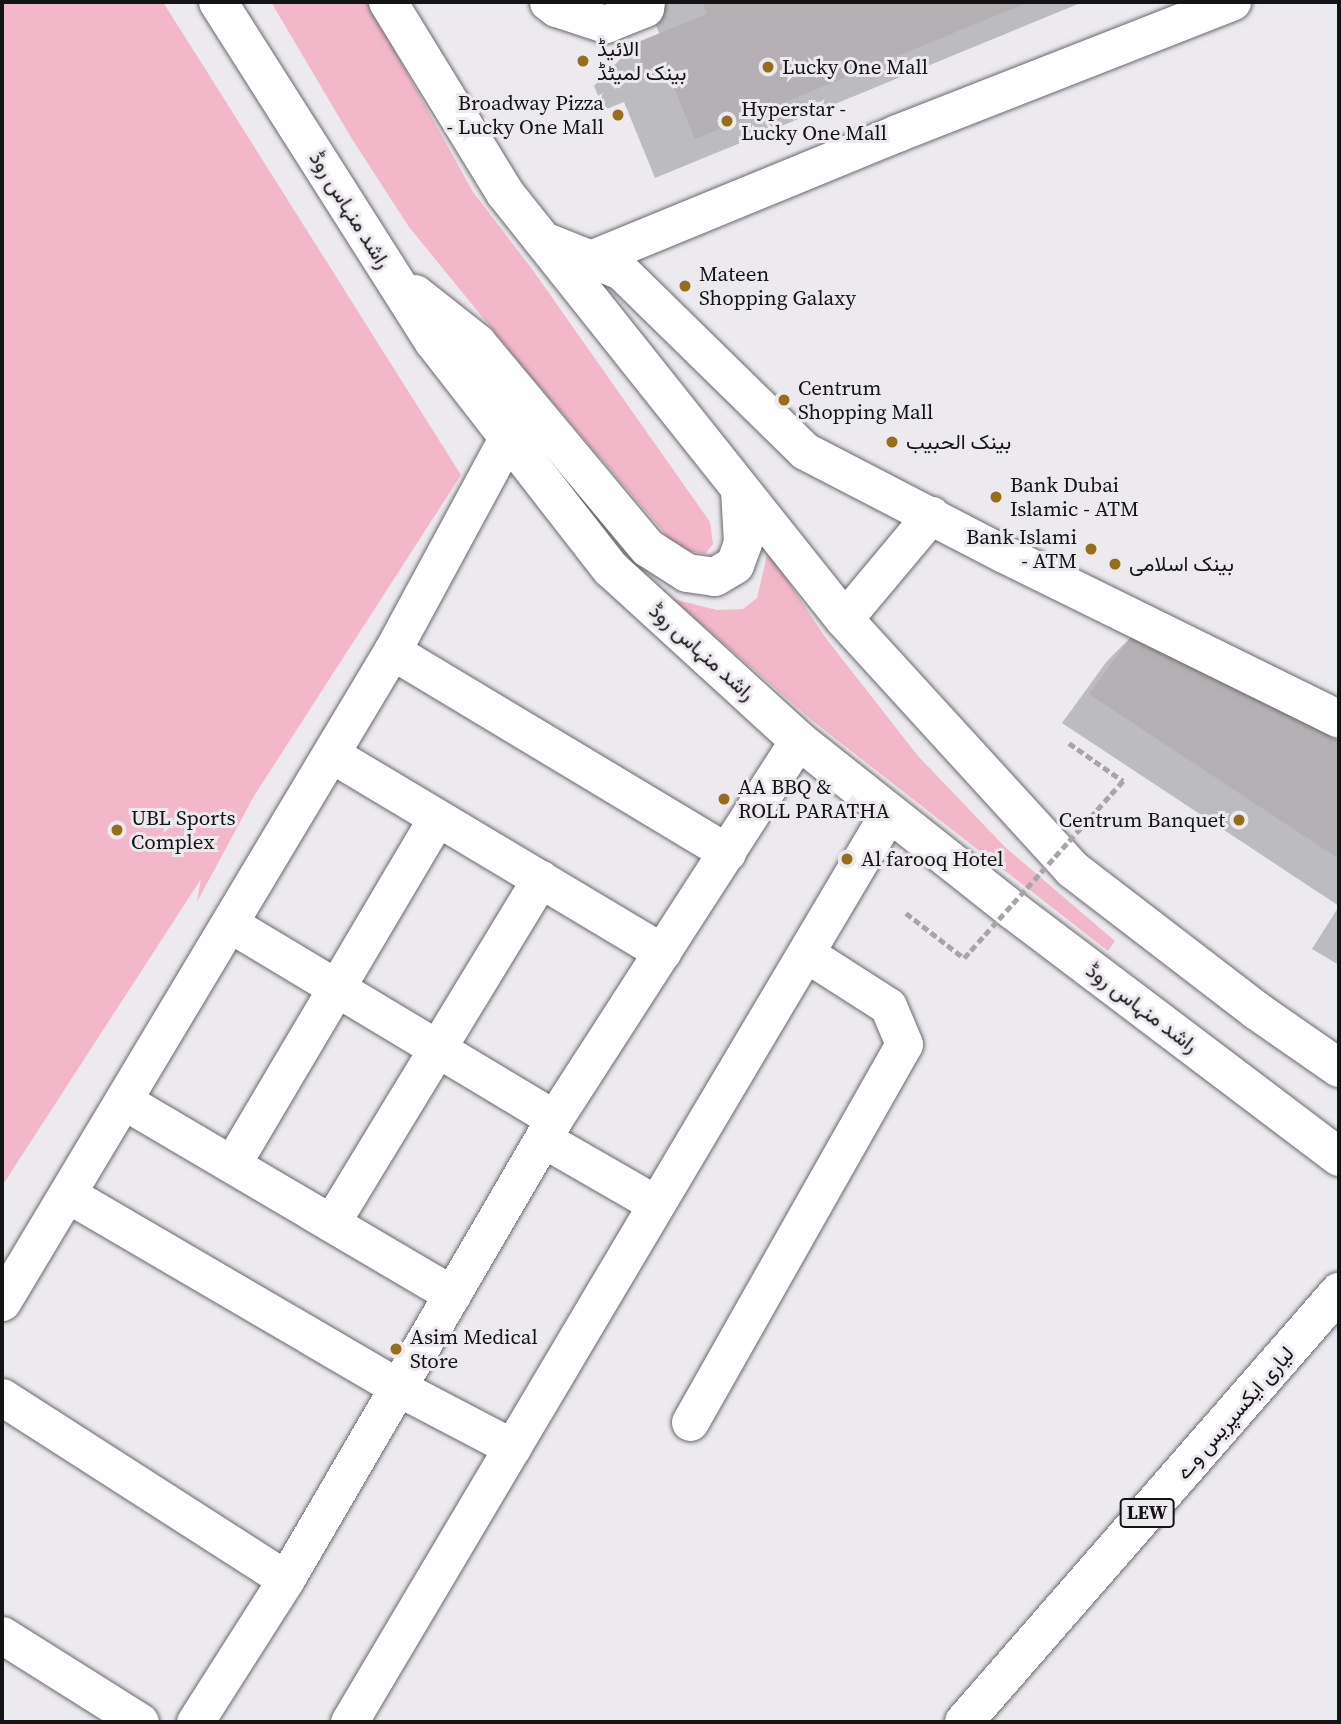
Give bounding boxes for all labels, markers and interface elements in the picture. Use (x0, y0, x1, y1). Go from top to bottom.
place label: الائیڈ بینک لمیٹڈ (597, 36, 687, 86)
marker: الائیڈ بینک لمیٹڈ (575, 53, 591, 69)
place label: Lucky One Mall (782, 54, 928, 80)
marker: Lucky One Mall (760, 59, 776, 75)
place label: Broadway Pizza - Lucky One Mall (446, 90, 604, 140)
place label: Hyperstar - Lucky One Mall (741, 96, 887, 146)
marker: Broadway Pizza - Lucky One Mall (610, 107, 626, 123)
marker: Hyperstar - Lucky One Mall (719, 113, 735, 129)
street label: راشد منہاس روڈ (304, 147, 396, 273)
place label: Mateen Shopping Galaxy (699, 261, 856, 311)
marker: Mateen Shopping Galaxy (677, 278, 693, 294)
place label: Centrum Shopping Mall (798, 375, 933, 425)
marker: Centrum Shopping Mall (776, 392, 792, 408)
place label: بينک الحبيب (906, 429, 1011, 455)
marker: بينک الحبيب (884, 434, 900, 450)
place label: Bank Dubai Islamic - ATM (1010, 472, 1139, 522)
marker: Bank Dubai Islamic - ATM (988, 489, 1004, 505)
place label: Bank Islami - ATM (966, 524, 1077, 574)
marker: Bank Islami - ATM (1083, 541, 1099, 557)
place label: بینک اسلامی (1129, 551, 1234, 577)
marker: بینک اسلامی (1107, 556, 1123, 572)
street label: راشد منہاس روڈ (644, 598, 760, 706)
place label: AA BBQ & ROLL PARATHA (738, 774, 890, 824)
marker: AA BBQ & ROLL PARATHA (716, 791, 732, 807)
place label: UBL Sports Complex (131, 805, 235, 855)
place label: Centrum Banquet (1059, 807, 1225, 833)
marker: Centrum Banquet (1231, 812, 1247, 828)
marker: UBL Sports Complex (109, 822, 125, 838)
place label: Al farooq Hotel (861, 846, 1003, 872)
marker: Al farooq Hotel (839, 851, 855, 867)
street label: راشد منہاس روڈ (1081, 958, 1203, 1058)
place label: Asim Medical Store (410, 1324, 538, 1374)
marker: Asim Medical Store (388, 1341, 404, 1357)
street label: لیاری ایکسپریس وے (1170, 1341, 1300, 1485)
road number: LEW (1119, 1498, 1175, 1528)

